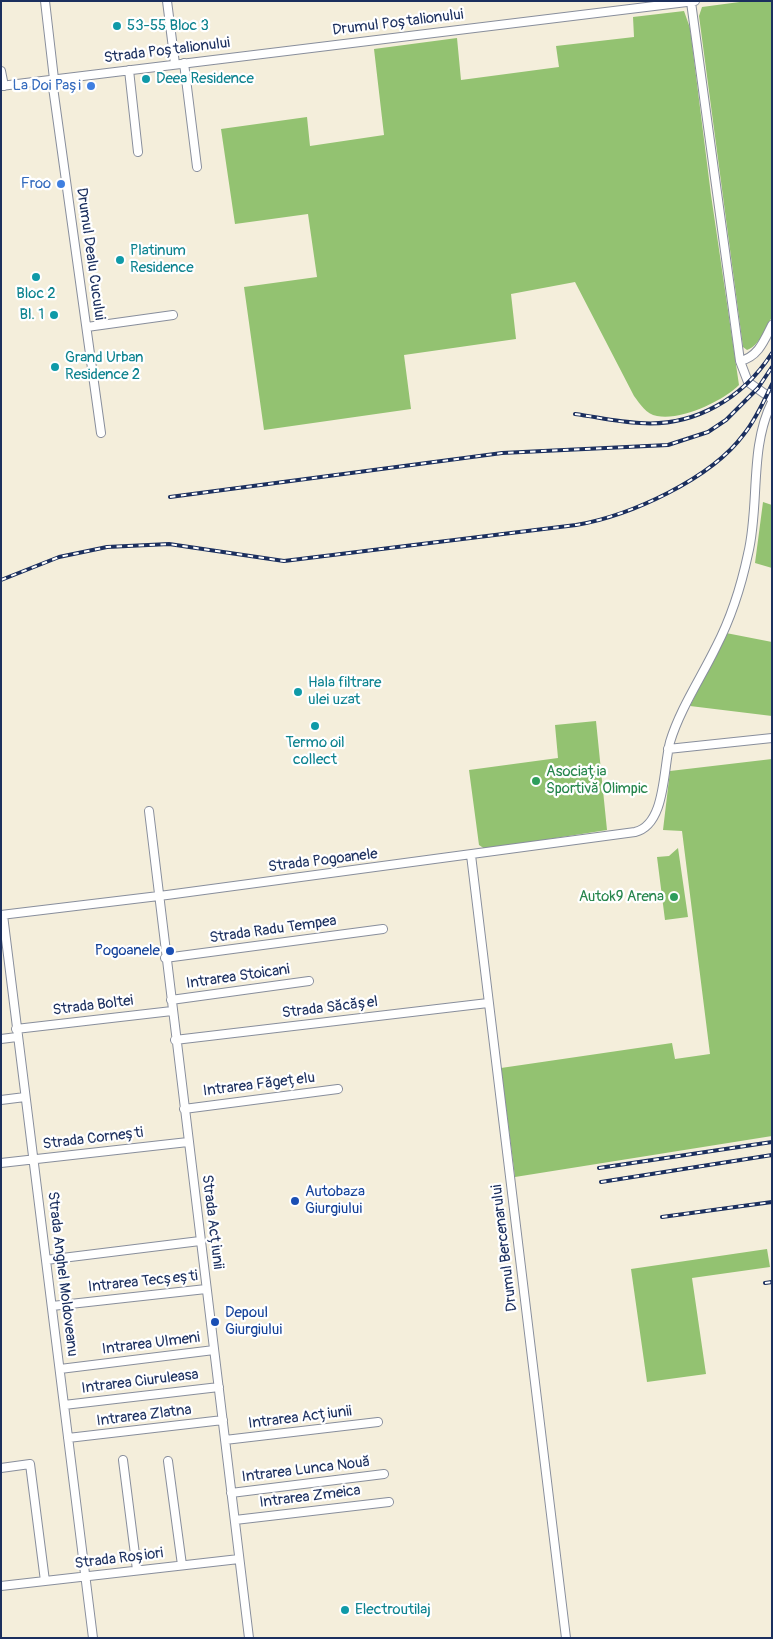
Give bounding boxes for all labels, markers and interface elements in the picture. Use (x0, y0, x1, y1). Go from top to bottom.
street label: Drumul Poștalionului (331, 6, 465, 40)
place label: 53-55 Bloc 3 (127, 17, 209, 35)
marker: 53-55 Bloc 3 (111, 20, 123, 32)
street label: Strada Poștalionului (103, 34, 231, 68)
place label: Deea Residence (156, 70, 254, 88)
marker: Deea Residence (140, 73, 152, 85)
place label: La Doi Pași (13, 77, 81, 95)
marker: La Doi Pași (85, 80, 97, 92)
place label: Froo (21, 175, 51, 193)
marker: Froo (55, 178, 67, 190)
street label: Drumul Dealu Cucului (72, 187, 108, 321)
place label: Platinum Residence (130, 242, 194, 277)
marker: Platinum Residence (114, 254, 126, 266)
marker: Bloc 2 (30, 271, 42, 283)
place label: Bloc 2 (16, 285, 56, 303)
place label: Bl. 1 (20, 306, 44, 324)
marker: Bl. 1 (48, 309, 60, 321)
place label: Grand Urban Residence 2 (65, 349, 144, 384)
marker: Grand Urban Residence 2 (49, 361, 61, 373)
place label: Hala filtrare ulei uzat (308, 674, 381, 709)
marker: Hala filtrare ulei uzat (292, 686, 304, 698)
marker: Termo oil collect (309, 720, 321, 732)
place label: Termo oil collect (285, 734, 345, 769)
place label: Asociația Sportivă Olimpic (546, 763, 648, 798)
marker: Asociația Sportivă Olimpic (530, 775, 542, 787)
street label: Strada Pogoanele (267, 845, 379, 877)
place label: Autok9 Arena (579, 888, 664, 906)
marker: Autok9 Arena (668, 891, 680, 903)
street label: Strada Radu Tempea (208, 912, 338, 948)
place label: Pogoanele (95, 942, 160, 960)
marker: Pogoanele (164, 945, 176, 957)
street label: Intrarea Stoicani (185, 961, 291, 993)
street label: Strada Boltei (52, 992, 134, 1020)
street label: Strada Săcășel (281, 993, 379, 1023)
street label: Intrarea Făgețelu (202, 1069, 316, 1101)
street label: Strada Cornești (42, 1124, 144, 1154)
street label: Strada Acțiunii (197, 1174, 227, 1270)
place label: Autobaza Giurgiului (305, 1183, 365, 1218)
street label: Drumul Bercenarului (488, 1184, 522, 1312)
street label: Strada Anghel Moldoveanu (43, 1190, 81, 1358)
marker: Autobaza Giurgiului (289, 1195, 301, 1207)
street label: Intrarea Tecșești (87, 1267, 199, 1297)
place label: Depoul Giurgiului (225, 1304, 282, 1339)
marker: Depoul Giurgiului (209, 1316, 221, 1328)
street label: Intrarea Ulmeni (101, 1329, 201, 1359)
street label: Intrarea Ciuruleasa (81, 1366, 199, 1398)
street label: Intrarea Zlatna (96, 1401, 192, 1431)
street label: Intrarea Acțiunii (247, 1403, 353, 1433)
street label: Intrarea Lunca Nouă (241, 1453, 371, 1487)
street label: Intrarea Zmeica (258, 1482, 362, 1512)
street label: Strada Roșiori (74, 1545, 164, 1573)
place label: Electroutilaj (355, 1601, 431, 1619)
marker: Electroutilaj (339, 1604, 351, 1616)

